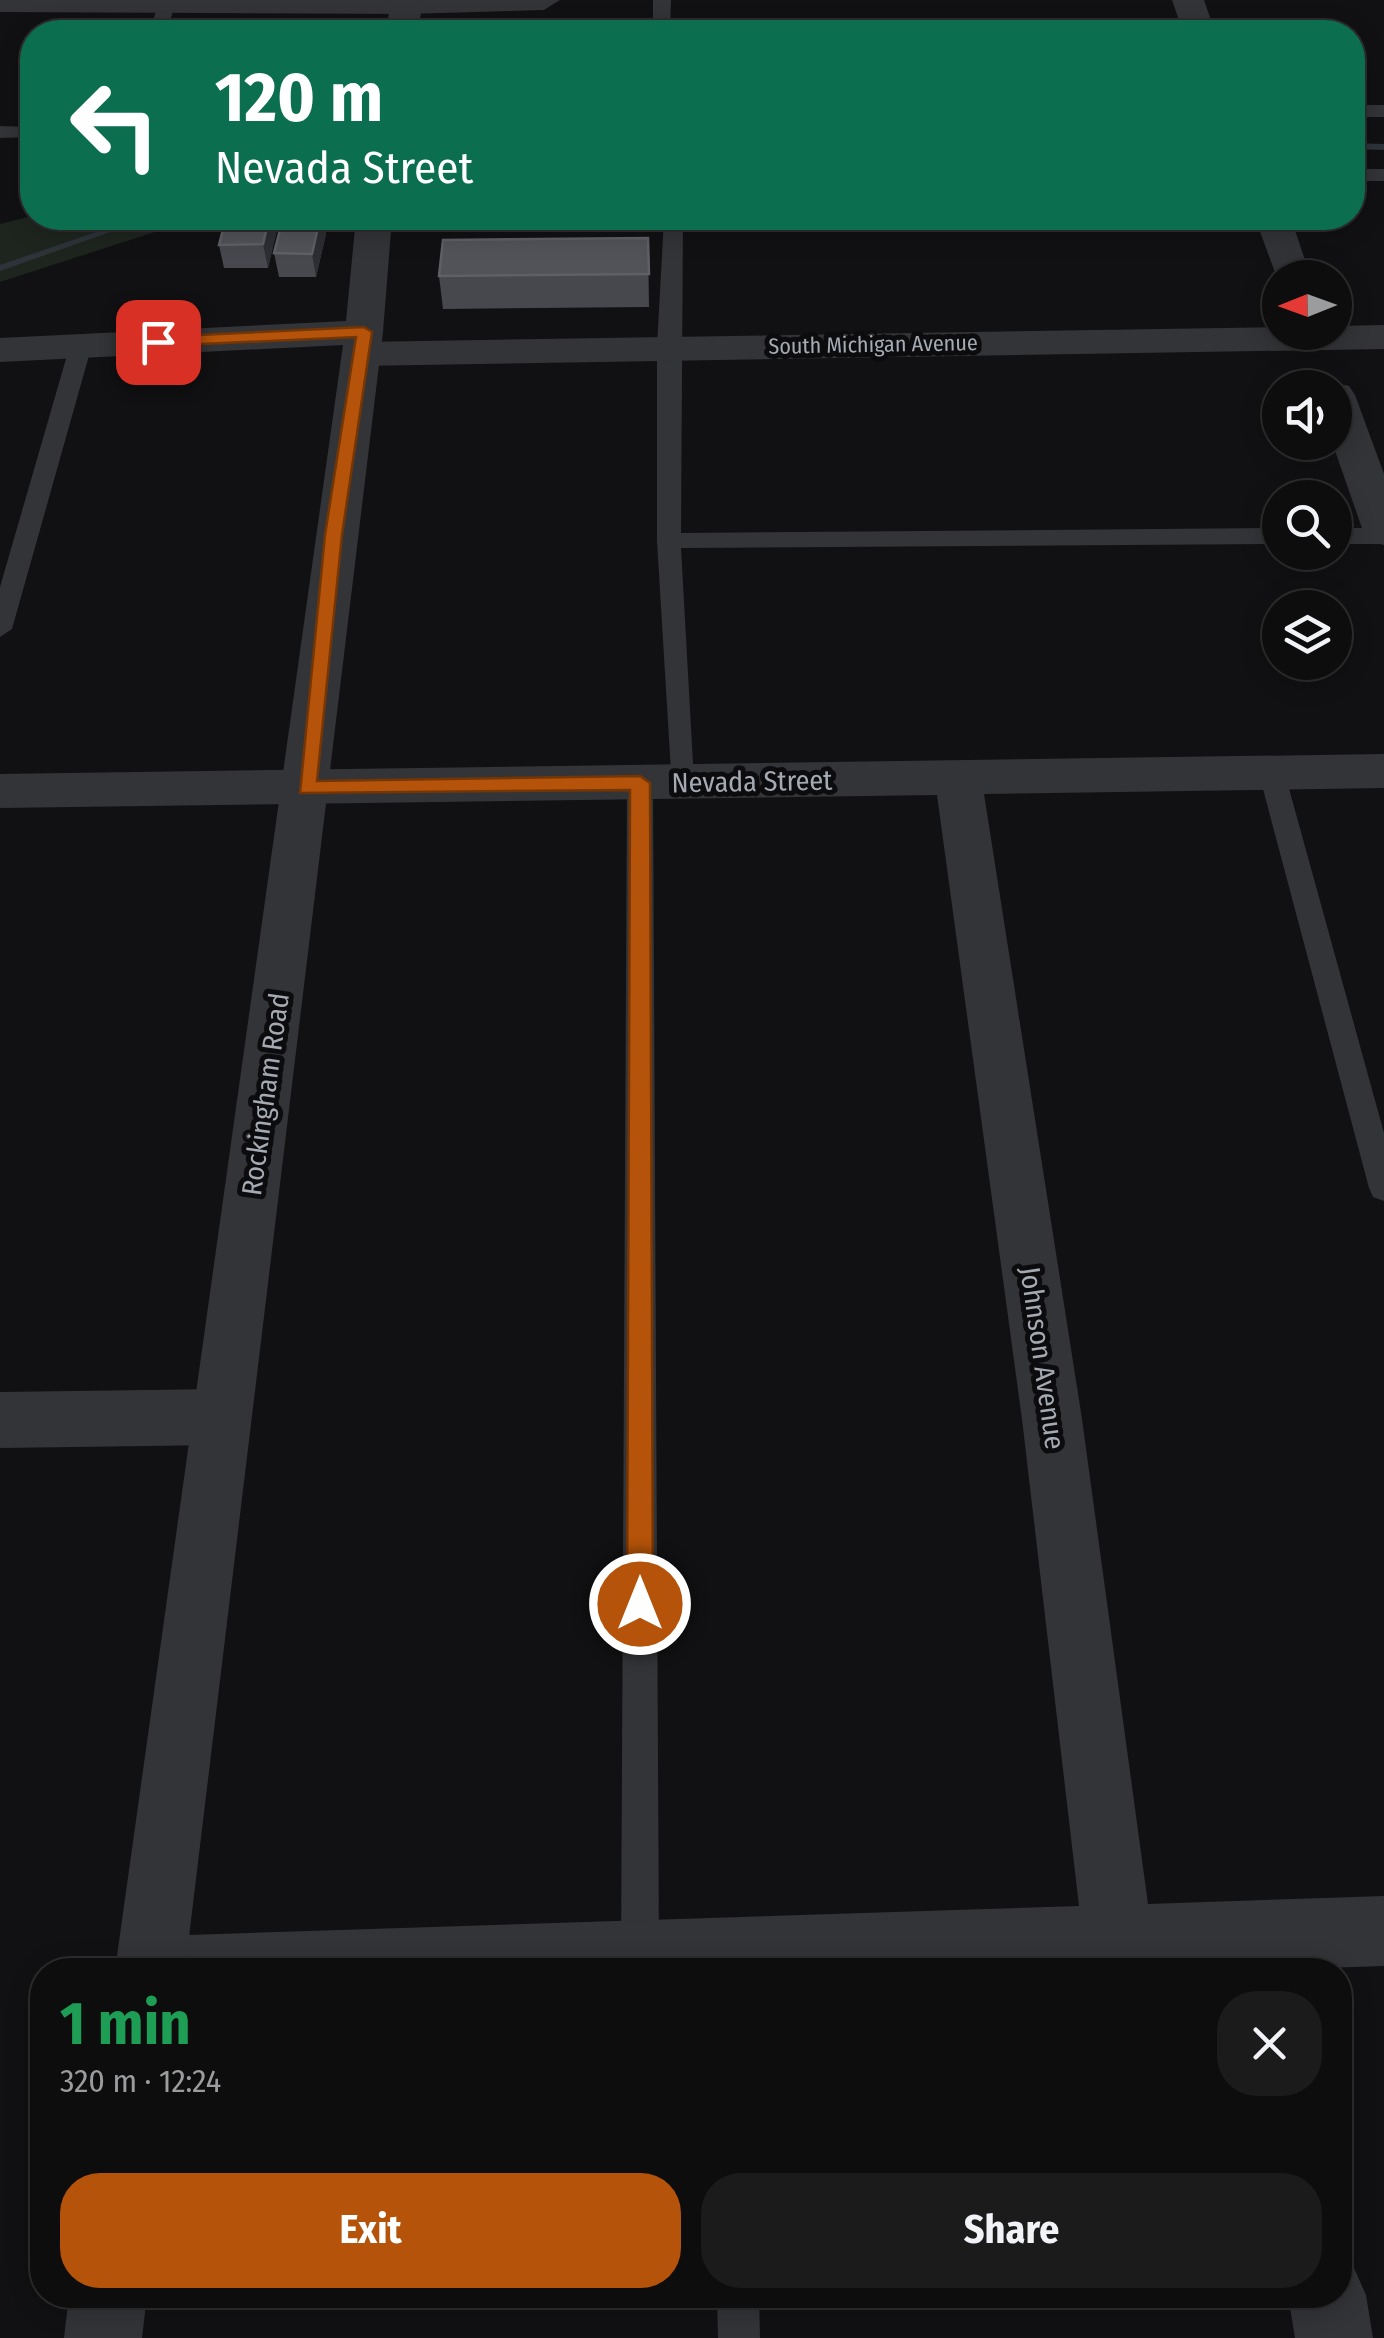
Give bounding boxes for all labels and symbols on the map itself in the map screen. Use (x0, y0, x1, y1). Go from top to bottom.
north arrow (1262, 260, 1352, 350)
pin (116, 300, 201, 385)
street label: South Michigan Avenue (768, 329, 978, 360)
street label: Nevada Street (671, 764, 833, 799)
street label: Rockingham Road (235, 991, 296, 1197)
street label: Johnson Avenue (1013, 1265, 1072, 1451)
position arrow (588, 1552, 692, 1656)

